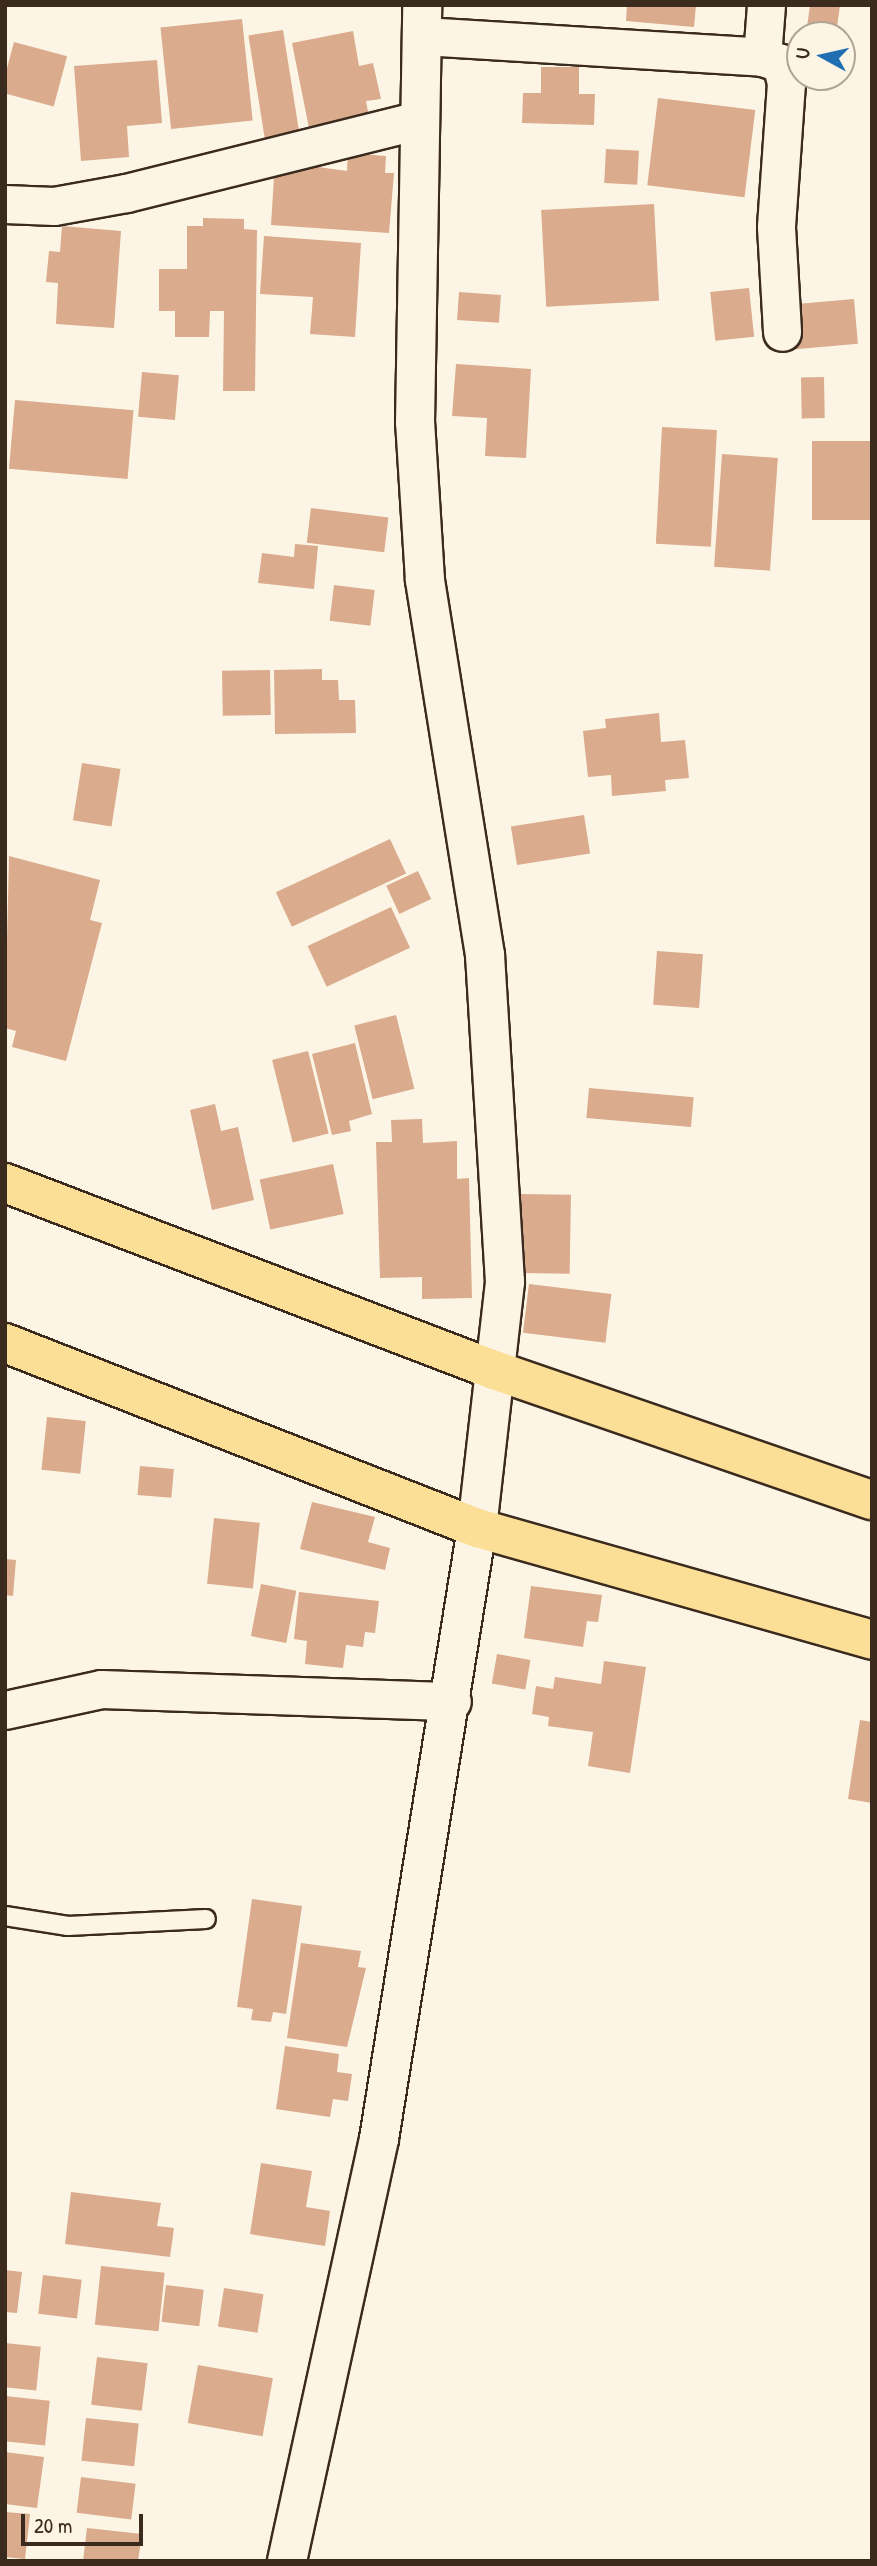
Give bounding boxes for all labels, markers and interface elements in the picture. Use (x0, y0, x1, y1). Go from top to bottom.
north arrow (786, 21, 856, 91)
text: U (789, 46, 816, 60)
scale bar (24, 2500, 147, 2544)
text: 20 m (34, 2511, 72, 2540)

